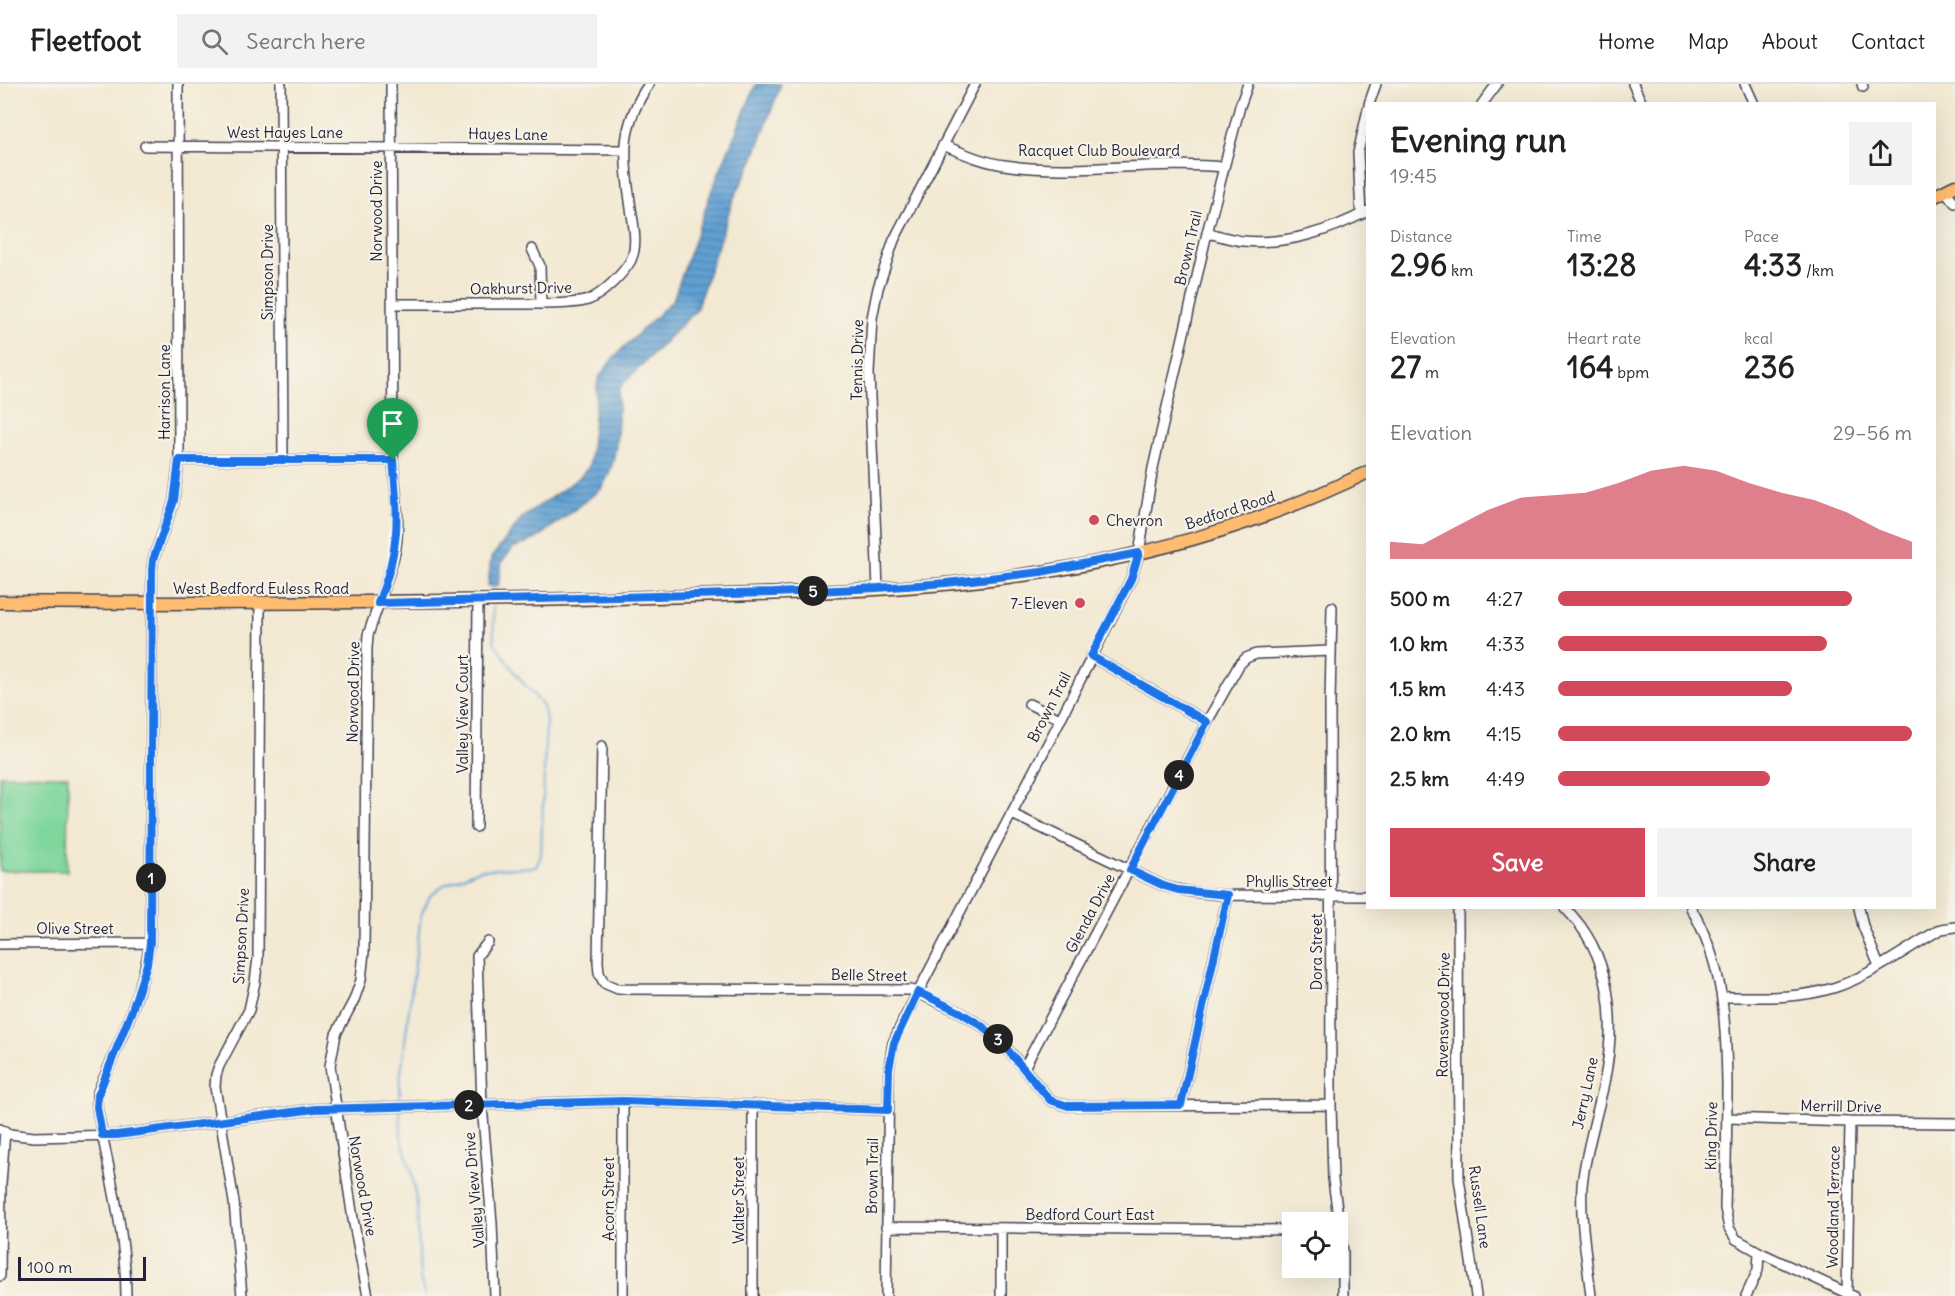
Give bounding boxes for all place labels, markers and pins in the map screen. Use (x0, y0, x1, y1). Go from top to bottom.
pin (367, 398, 418, 460)
place label: Chevron (1106, 511, 1163, 530)
marker: Chevron (1087, 513, 1101, 527)
pin: 5 (798, 576, 828, 606)
place label: 7-Eleven (1010, 594, 1068, 613)
marker: 7-Eleven (1073, 596, 1087, 610)
pin: 4 (1164, 760, 1194, 790)
pin: 1 (136, 863, 166, 893)
pin: 3 (983, 1024, 1013, 1054)
pin: 2 (454, 1090, 484, 1120)

